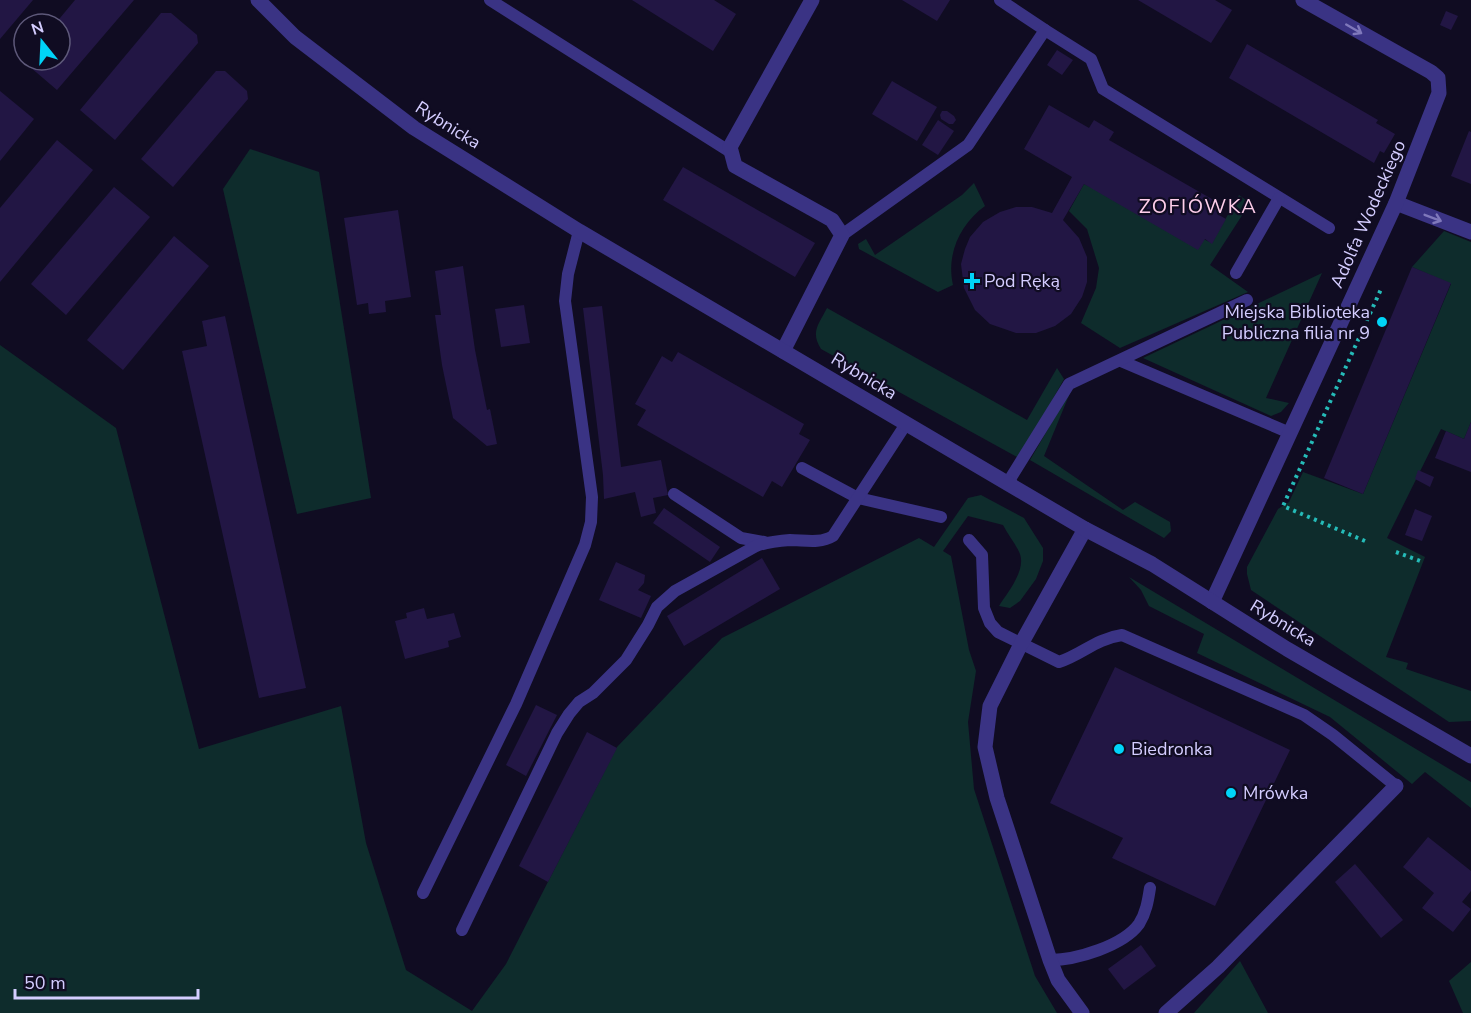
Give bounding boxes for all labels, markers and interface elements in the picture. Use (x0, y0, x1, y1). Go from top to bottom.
north arrow (12, 12, 72, 72)
text: N (29, 16, 47, 41)
one-way arrow (1345, 23, 1362, 35)
street label: Rybnicka (411, 95, 485, 155)
street label: Adolfa Wodeckiego (1325, 136, 1411, 292)
district label: ZOFIÓWKA (1139, 193, 1257, 220)
one-way arrow (1423, 213, 1442, 224)
place label: Pod Ręką (984, 269, 1060, 293)
marker: Pod Ręką (965, 274, 979, 288)
place label: Miejska Biblioteka Publiczna filia nr 9 (1222, 300, 1370, 345)
marker: Miejska Biblioteka Publiczna filia nr 9 (1375, 315, 1389, 329)
street label: Rybnicka (827, 347, 901, 405)
street label: Rybnicka (1246, 594, 1320, 652)
place label: Biedronka (1131, 737, 1212, 761)
marker: Biedronka (1112, 742, 1126, 756)
place label: Mrówka (1243, 781, 1308, 805)
marker: Mrówka (1224, 786, 1238, 800)
scale bar (15, 962, 198, 1000)
text: 50 m (24, 971, 66, 995)

